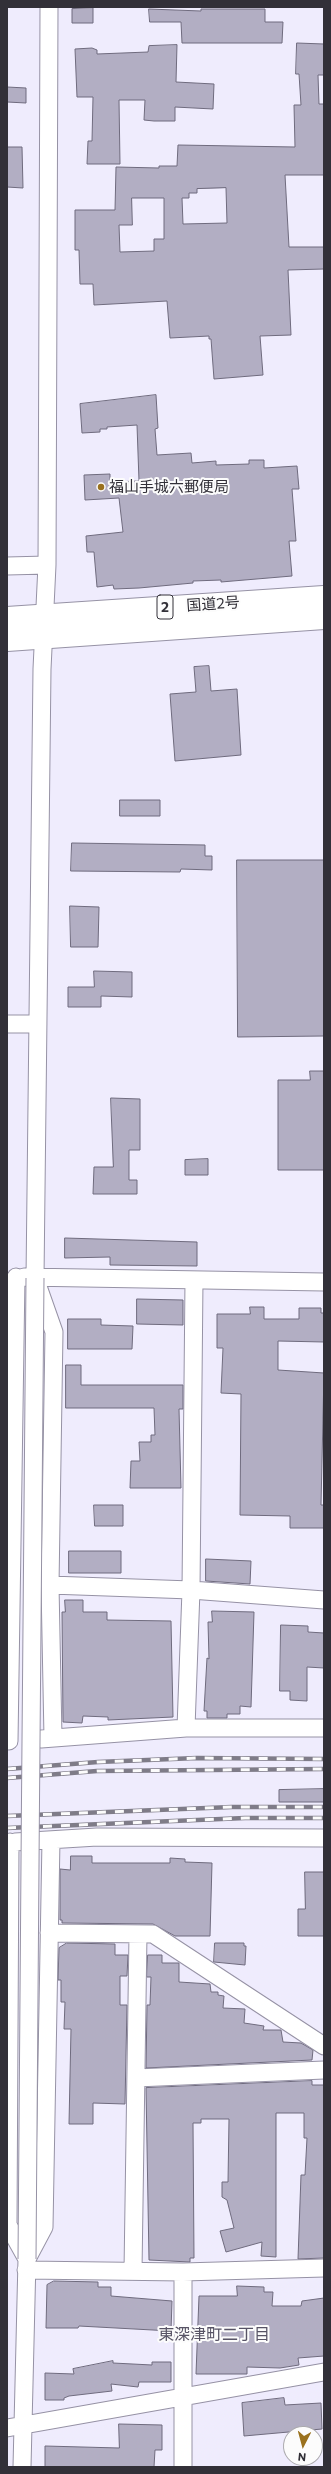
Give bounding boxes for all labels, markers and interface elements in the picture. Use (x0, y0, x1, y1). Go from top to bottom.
place label: 福山手城六郵便局 (109, 478, 229, 496)
marker: 福山手城六郵便局 (96, 482, 106, 492)
street label: 国道2号 (186, 593, 240, 615)
road number: 2 (157, 595, 173, 619)
district label: 東深津町二丁目 (158, 2325, 270, 2345)
north arrow (283, 2426, 323, 2466)
text: N (297, 2451, 307, 2464)

